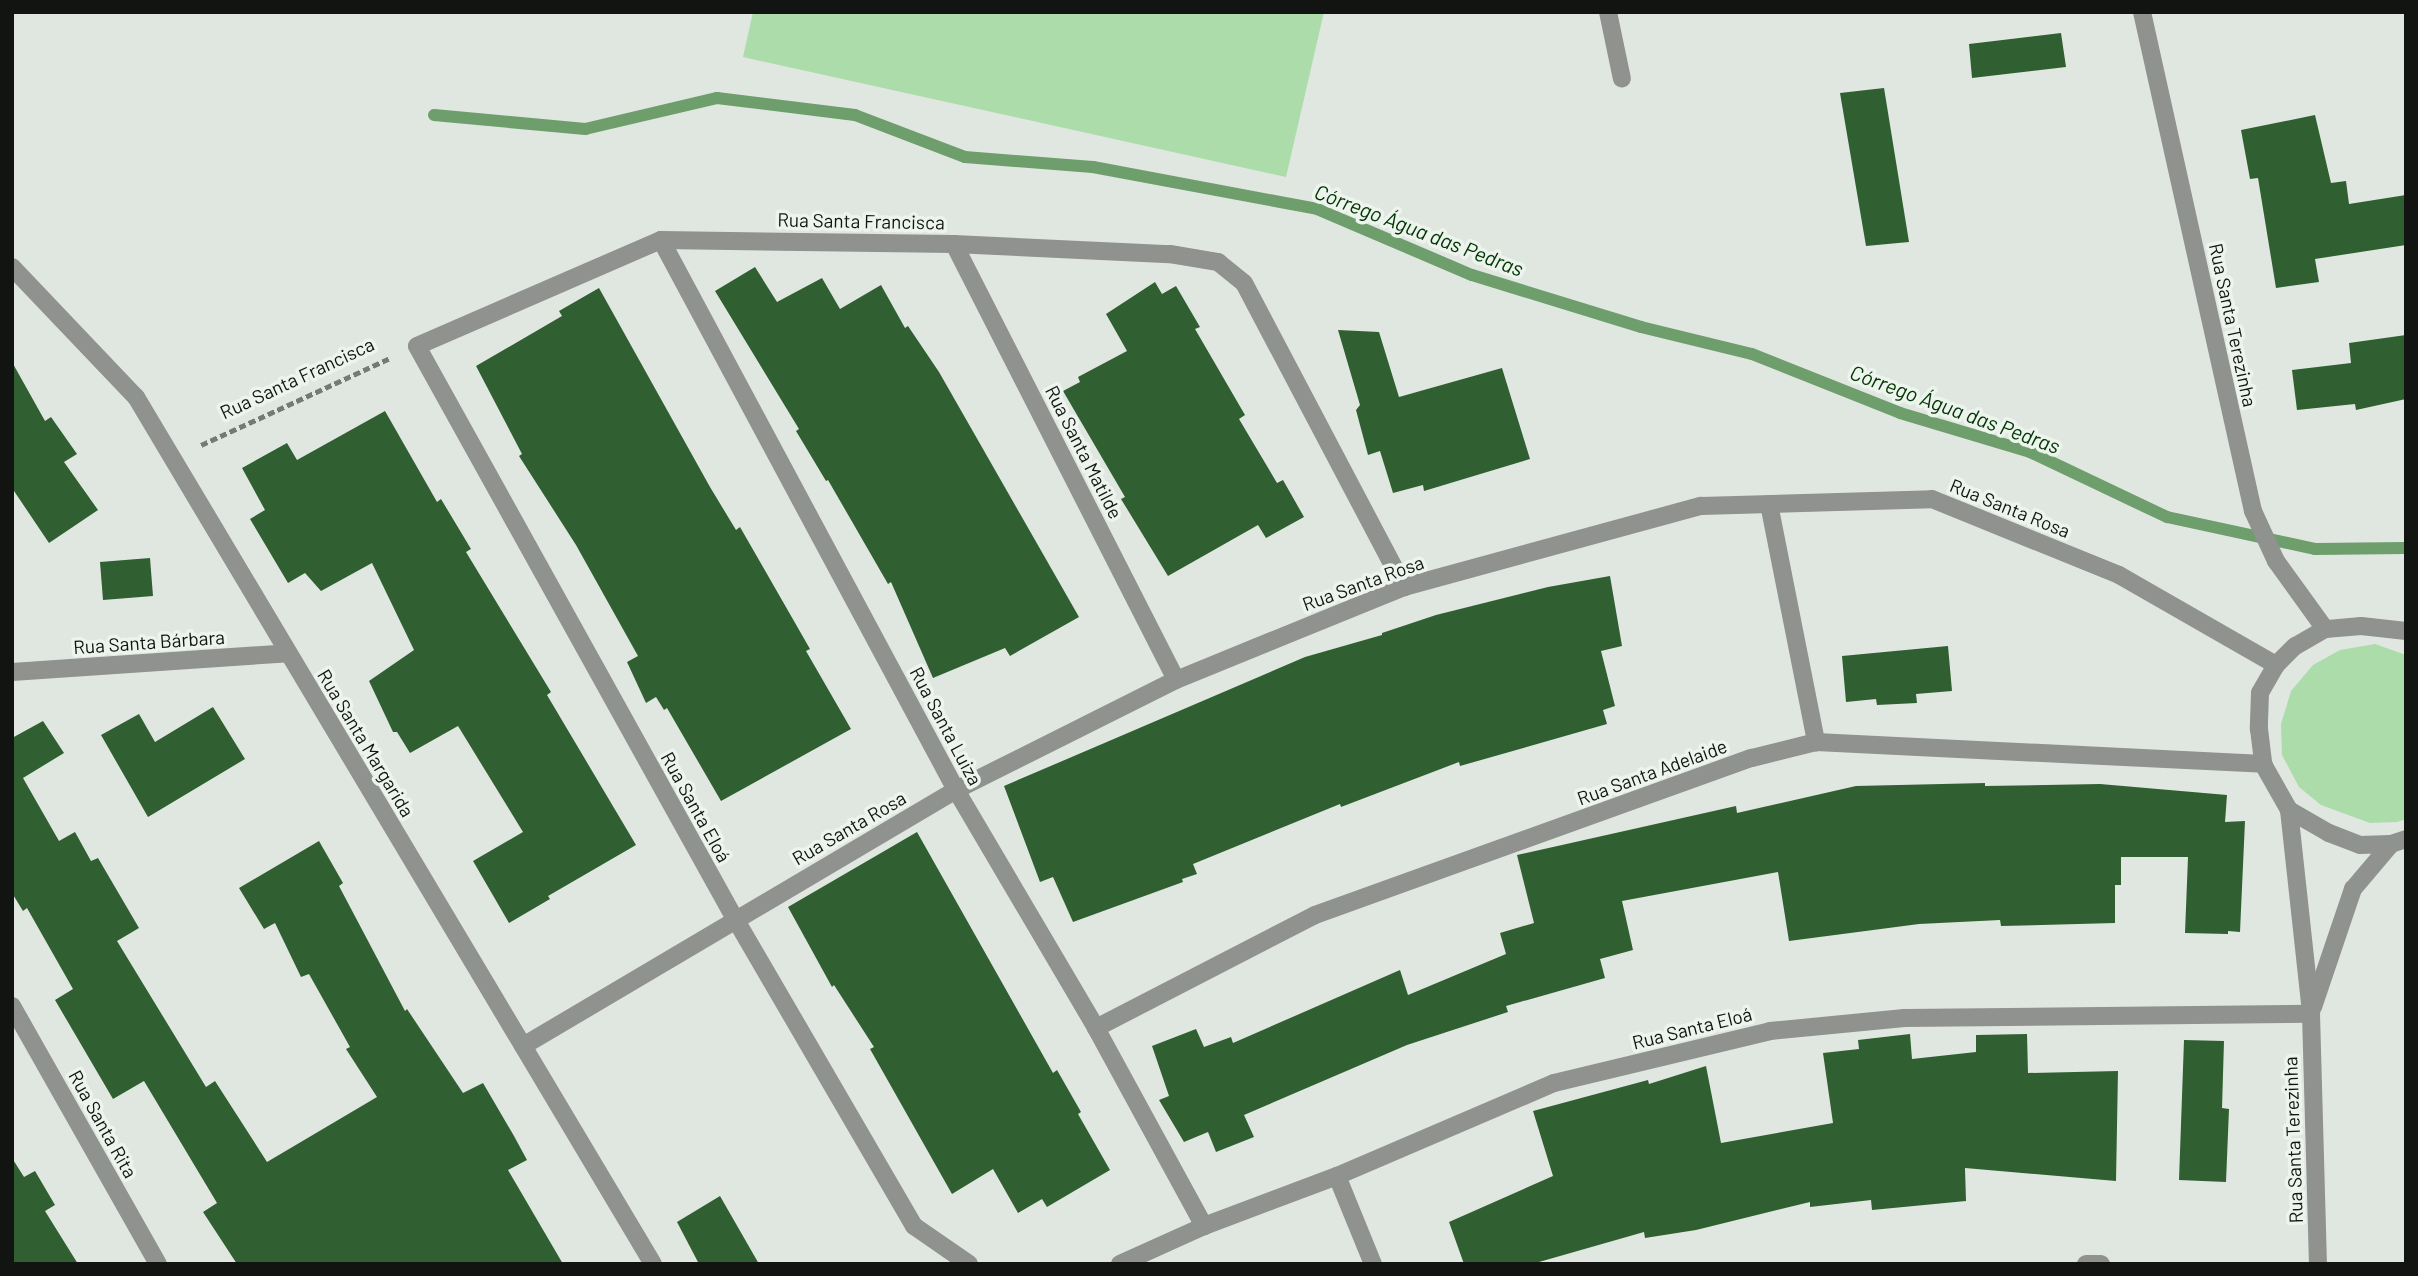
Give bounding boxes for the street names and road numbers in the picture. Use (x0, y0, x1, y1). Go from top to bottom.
street label: Rua Santa Francisca (777, 208, 945, 234)
street label: Rua Santa Terezinha (2205, 241, 2261, 409)
street label: Rua Santa Francisca (216, 332, 378, 424)
street label: Rua Santa Matilde (1041, 382, 1127, 522)
street label: Rua Santa Rosa (1947, 474, 2073, 542)
street label: Rua Santa Rosa (1299, 550, 1427, 616)
street label: Rua Santa Bárbara (72, 625, 226, 659)
street label: Rua Santa Luiza (905, 663, 987, 789)
street label: Rua Santa Margarida (313, 665, 419, 821)
street label: Rua Santa Adelaide (1574, 734, 1730, 810)
street label: Rua Santa Eloá (656, 748, 736, 866)
street label: Rua Santa Rosa (788, 786, 910, 870)
street label: Rua Santa Eloá (1630, 1002, 1754, 1054)
street label: Rua Santa Terezinha (2279, 1056, 2307, 1224)
street label: Rua Santa Rita (64, 1066, 142, 1182)

